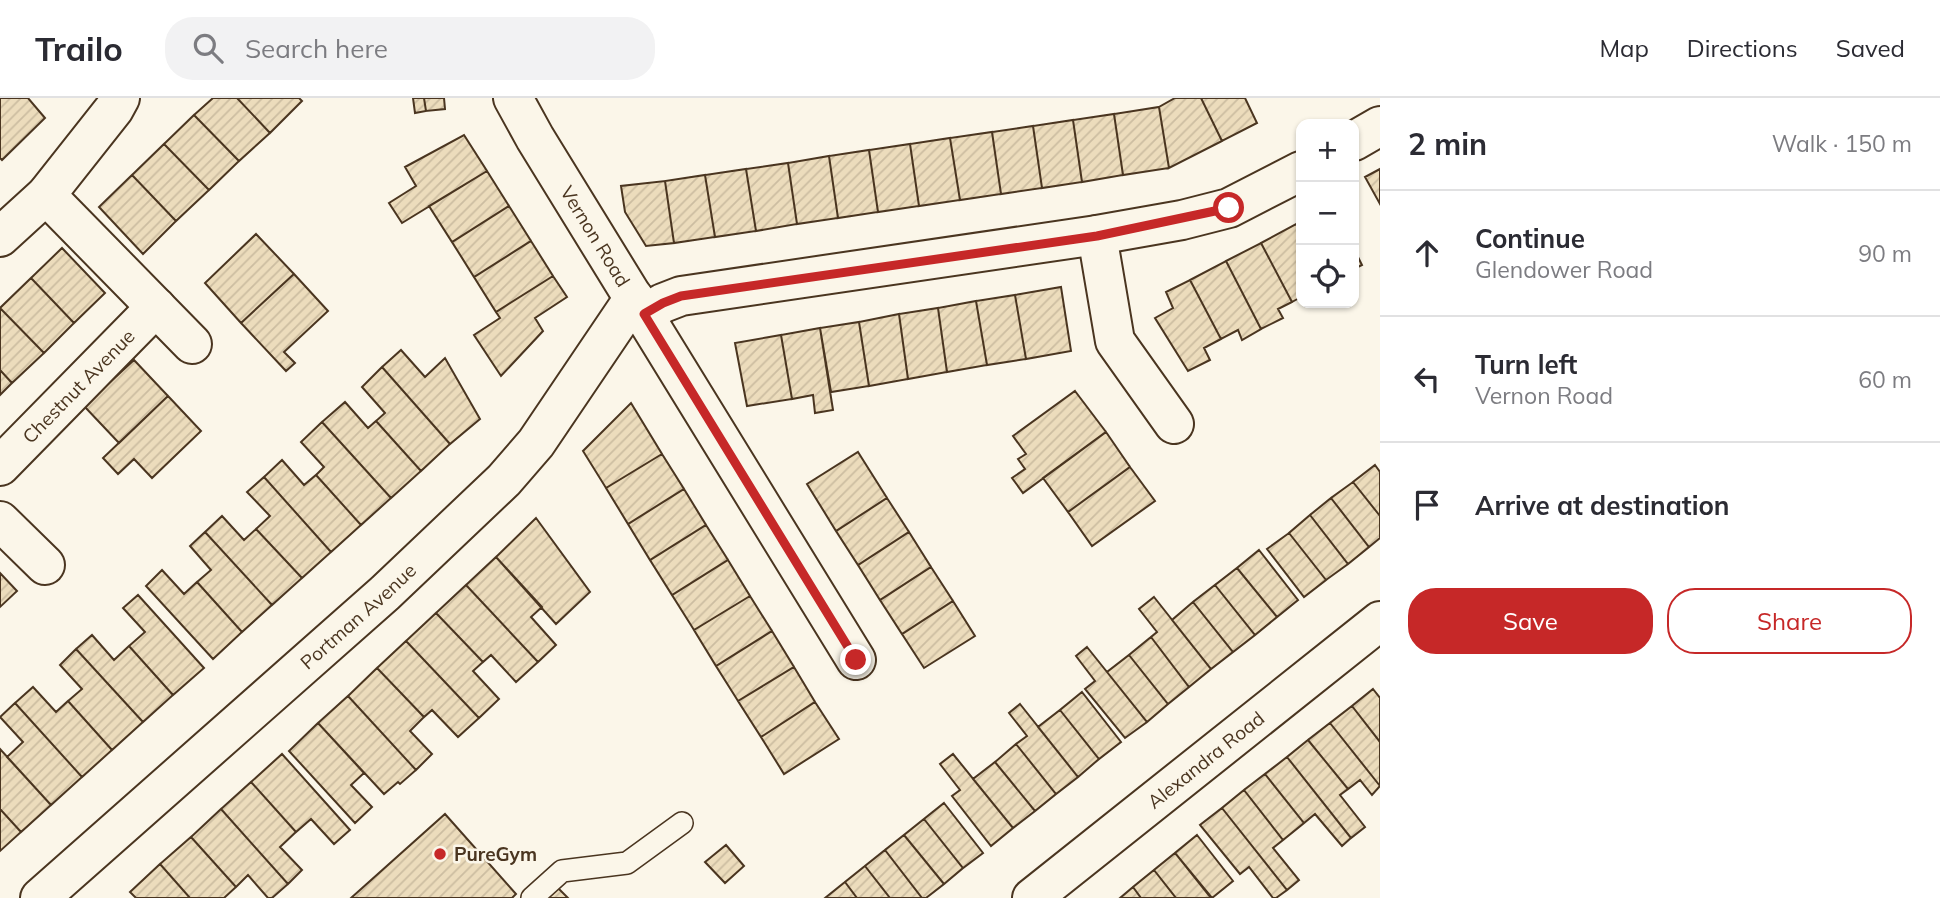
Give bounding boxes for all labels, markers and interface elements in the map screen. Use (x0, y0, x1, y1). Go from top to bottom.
search box (165, 17, 655, 80)
text: Trailo (35, 28, 123, 69)
icon: search (189, 29, 227, 67)
text: Search here (245, 32, 388, 65)
text: Map (1599, 33, 1649, 63)
text: Directions (1687, 33, 1798, 63)
text: Saved (1836, 33, 1905, 63)
map controls (1296, 119, 1359, 308)
button: + (1296, 119, 1359, 182)
text: 2 min (1408, 125, 1487, 163)
text: Walk · 150 m (1772, 129, 1912, 158)
street label: Vernon Road (555, 181, 636, 291)
button: − (1296, 182, 1359, 245)
route start (1213, 192, 1244, 223)
text: Continue (1475, 222, 1585, 255)
icon: ahead (1408, 234, 1446, 272)
text: 90 m (1858, 239, 1912, 268)
button: locate (1296, 245, 1359, 308)
text: Glendower Road (1475, 255, 1653, 284)
street label: Chestnut Avenue (17, 324, 140, 448)
text: Turn left (1475, 348, 1577, 381)
icon: left (1408, 360, 1446, 398)
text: 60 m (1858, 365, 1912, 394)
text: Vernon Road (1475, 381, 1613, 410)
icon: arrive (1408, 486, 1446, 524)
text: Arrive at destination (1475, 489, 1730, 522)
street label: Portman Avenue (295, 558, 421, 674)
button: Save (1408, 588, 1653, 654)
button: Share (1667, 588, 1912, 654)
route end (840, 644, 871, 675)
street label: Alexandra Road (1142, 706, 1269, 814)
place label: PureGym (454, 842, 537, 866)
marker: PureGym (432, 846, 448, 862)

